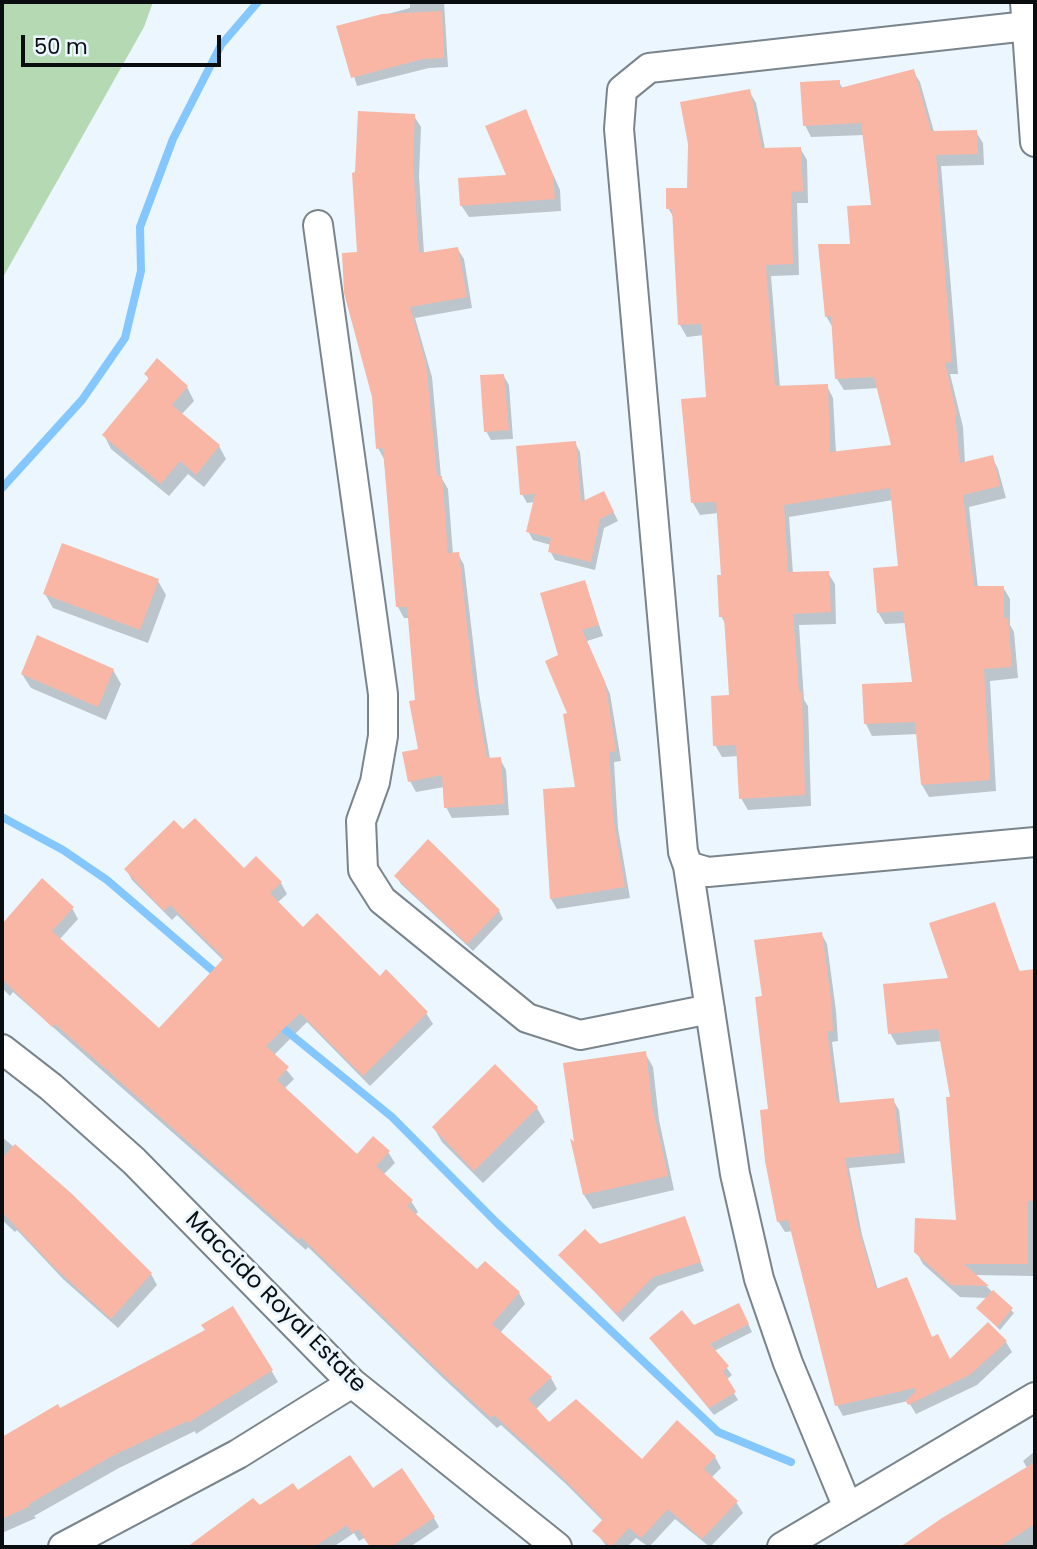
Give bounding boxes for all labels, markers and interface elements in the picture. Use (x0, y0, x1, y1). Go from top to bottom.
scale bar (24, 21, 224, 65)
text: 50 m (34, 32, 88, 61)
street label: Maccido Royal Estate (179, 1207, 371, 1399)

